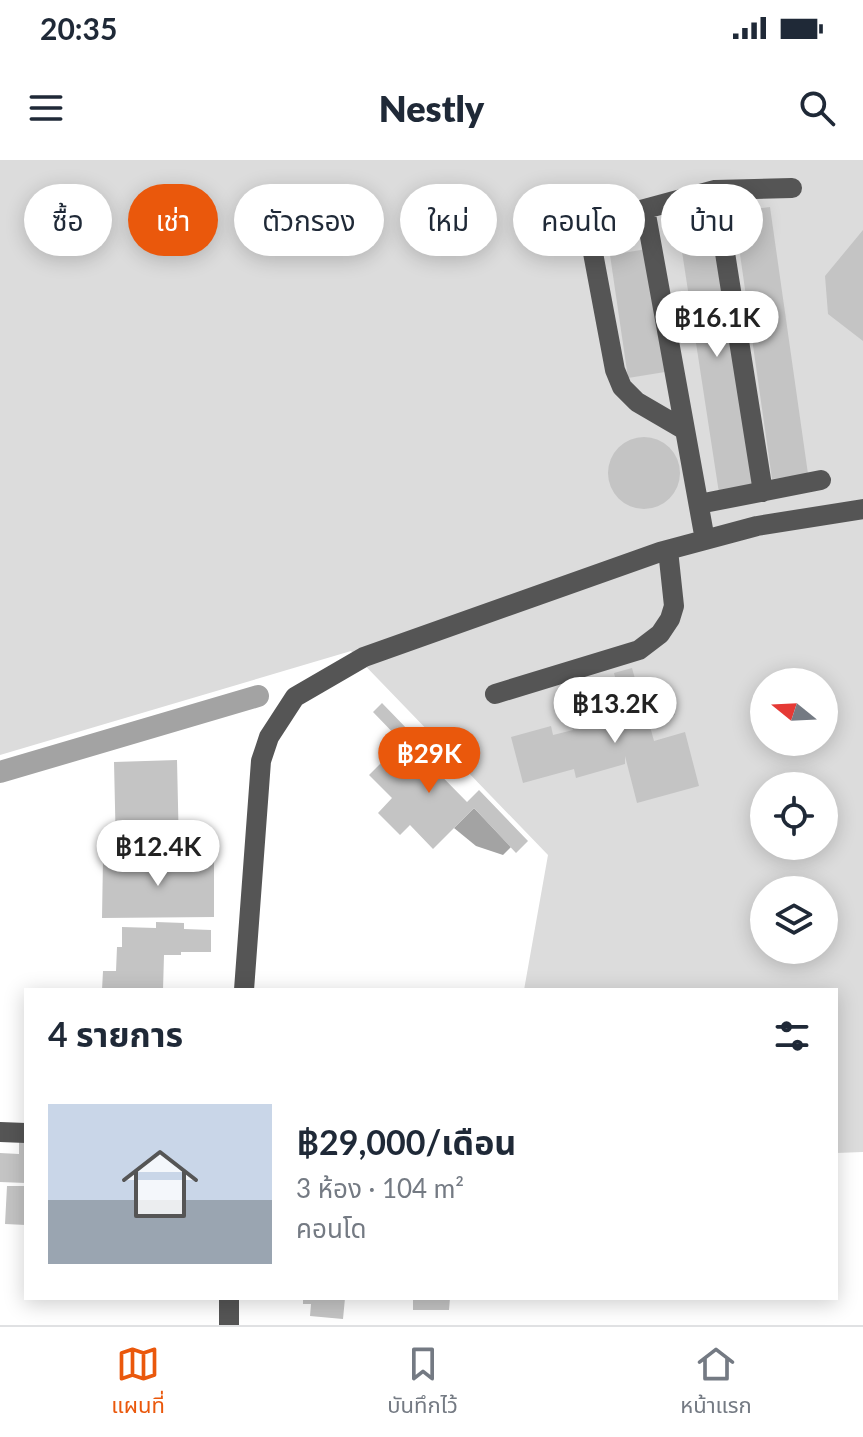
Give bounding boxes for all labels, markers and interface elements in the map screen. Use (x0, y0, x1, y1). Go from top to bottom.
text: 20:35 (40, 10, 117, 46)
icon: menu (24, 86, 68, 130)
text: Nestly (379, 86, 484, 130)
icon: search (795, 86, 839, 130)
chip: ซื้อ (24, 184, 112, 256)
chip: เช่า (128, 184, 218, 256)
chip: ตัวกรอง (234, 184, 384, 256)
chip: ใหม่ (400, 184, 497, 256)
chip: คอนโด (513, 184, 645, 256)
chip: บ้าน (661, 184, 763, 256)
pin: ฿16.1K (652, 291, 782, 359)
text: ฿16.1K (674, 301, 760, 333)
north arrow (750, 668, 838, 756)
map controls (750, 668, 838, 964)
pin: ฿13.2K (550, 677, 680, 745)
text: ฿13.2K (572, 687, 658, 719)
pin: ฿29K (382, 727, 476, 795)
text: ฿29K (396, 737, 462, 769)
button: locate (750, 772, 838, 860)
pin: ฿12.4K (93, 820, 223, 888)
text: ฿12.4K (115, 830, 201, 862)
button: layers (750, 876, 838, 964)
text: 4 รายการ (48, 1013, 183, 1054)
icon: filters (770, 1014, 814, 1058)
text: ฿29,000/เดือน (296, 1121, 516, 1162)
icon: home (112, 1136, 208, 1232)
text: 3 ห้อง · 104 m² (296, 1172, 464, 1204)
text: คอนโด (296, 1212, 367, 1244)
tab: แผนที่ (111, 1342, 165, 1423)
tab: บันทึกไว้ (387, 1342, 458, 1423)
tab: หน้าแรก (680, 1342, 752, 1423)

